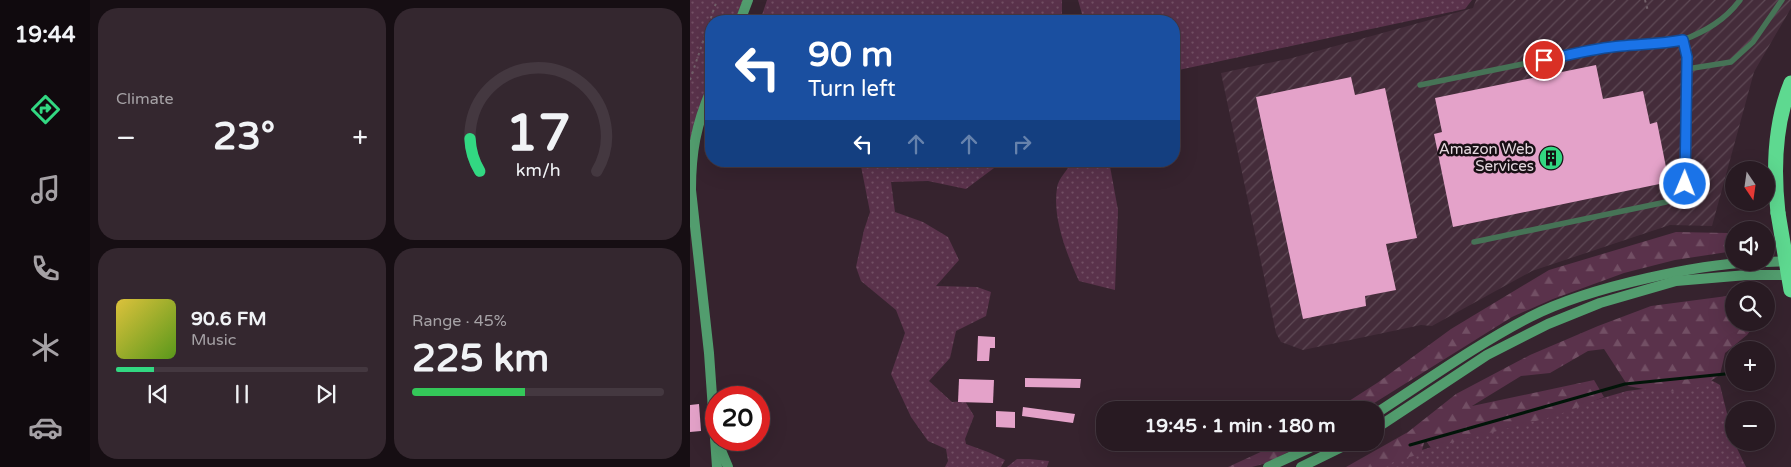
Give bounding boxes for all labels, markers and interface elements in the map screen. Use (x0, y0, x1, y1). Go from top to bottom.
text: 19:44 (15, 22, 75, 48)
text: 90 m (808, 34, 893, 76)
icon: left (725, 35, 790, 100)
pin (1523, 39, 1565, 81)
icon: arrive (1530, 46, 1558, 74)
text: Turn left (808, 76, 896, 102)
text: Climate (116, 89, 174, 109)
icon: directions (28, 92, 63, 127)
text: 17 (505, 102, 571, 165)
text: 23° (213, 114, 275, 160)
text: − (116, 121, 136, 155)
text: + (352, 121, 368, 155)
icon: left (849, 130, 877, 158)
icon: ahead (902, 130, 930, 158)
icon: ahead (955, 130, 983, 158)
icon: right (1008, 130, 1036, 158)
place label: Amazon Web Services (1439, 140, 1534, 175)
building icon: Amazon Web Services (1538, 145, 1564, 171)
position arrow (1658, 157, 1710, 209)
text: km/h (516, 160, 560, 181)
north arrow (1725, 161, 1775, 211)
map controls (1725, 161, 1775, 451)
icon: music (28, 172, 63, 207)
button: sound (1725, 221, 1775, 271)
icon: phone (28, 251, 63, 286)
button: search (1725, 281, 1775, 331)
text: 90.6 FM (191, 308, 267, 330)
text: Range · 45% (412, 311, 507, 331)
icon: climate (28, 330, 63, 365)
text: Music (191, 330, 236, 350)
text: 225 km (412, 336, 549, 382)
button: + (1725, 341, 1775, 391)
icon: previous (144, 380, 172, 408)
icon: pause (228, 380, 256, 408)
icon: next (312, 380, 340, 408)
speed limit sign: 20 (705, 386, 770, 451)
button: − (1725, 401, 1775, 451)
icon: car (28, 410, 63, 445)
text: 19:45 · 1 min · 180 m (1144, 415, 1336, 437)

